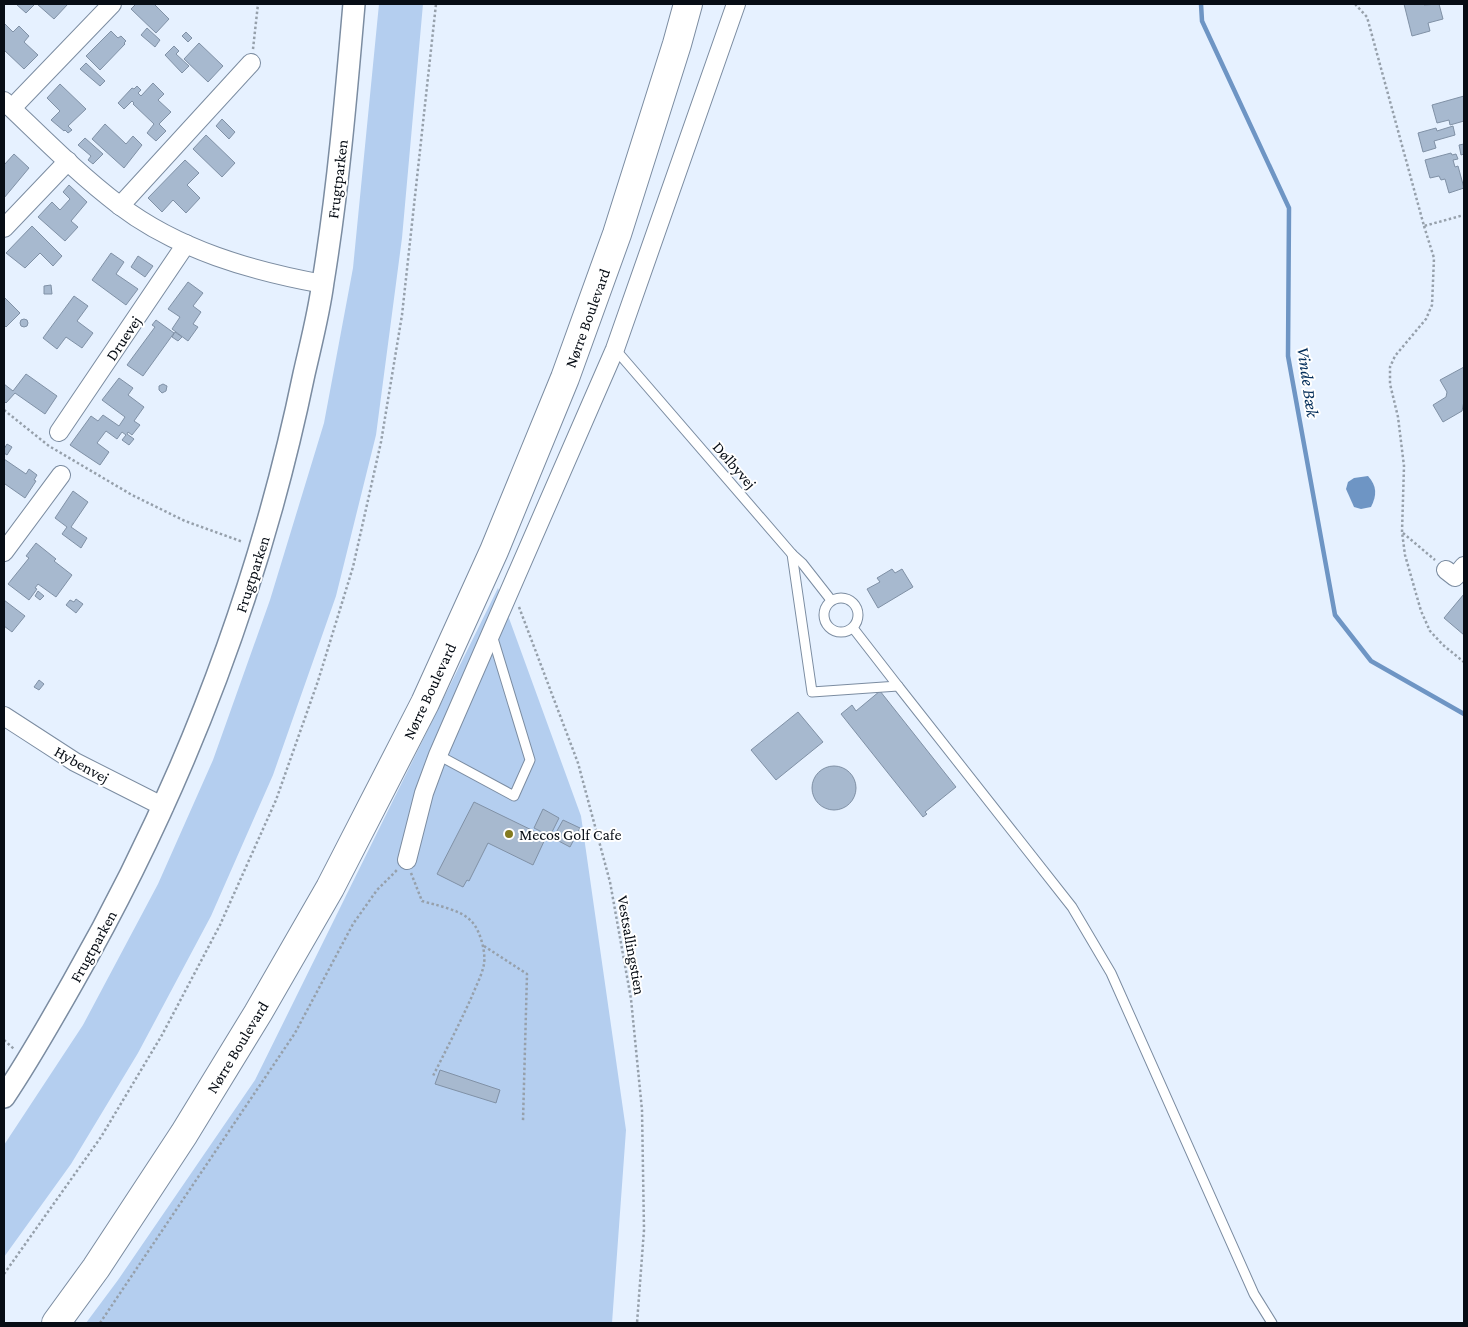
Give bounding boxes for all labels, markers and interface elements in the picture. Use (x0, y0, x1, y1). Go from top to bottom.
street label: Frugtparken (324, 138, 352, 220)
street label: Nørre Boulevard (562, 266, 613, 370)
street label: Druevej (102, 313, 145, 364)
water label: Vinde Bæk (1293, 345, 1323, 420)
street label: Dølbyvej (709, 438, 760, 493)
street label: Frugtparken (232, 533, 274, 615)
street label: Nørre Boulevard (400, 640, 459, 742)
street label: Hybenvej (51, 743, 112, 787)
place label: Mecos Golf Cafe (519, 826, 622, 843)
marker: Mecos Golf Cafe (503, 828, 515, 840)
street label: Vestsallingstien (613, 894, 649, 997)
street label: Frugtparken (67, 907, 121, 986)
street label: Nørre Boulevard (203, 998, 272, 1096)

